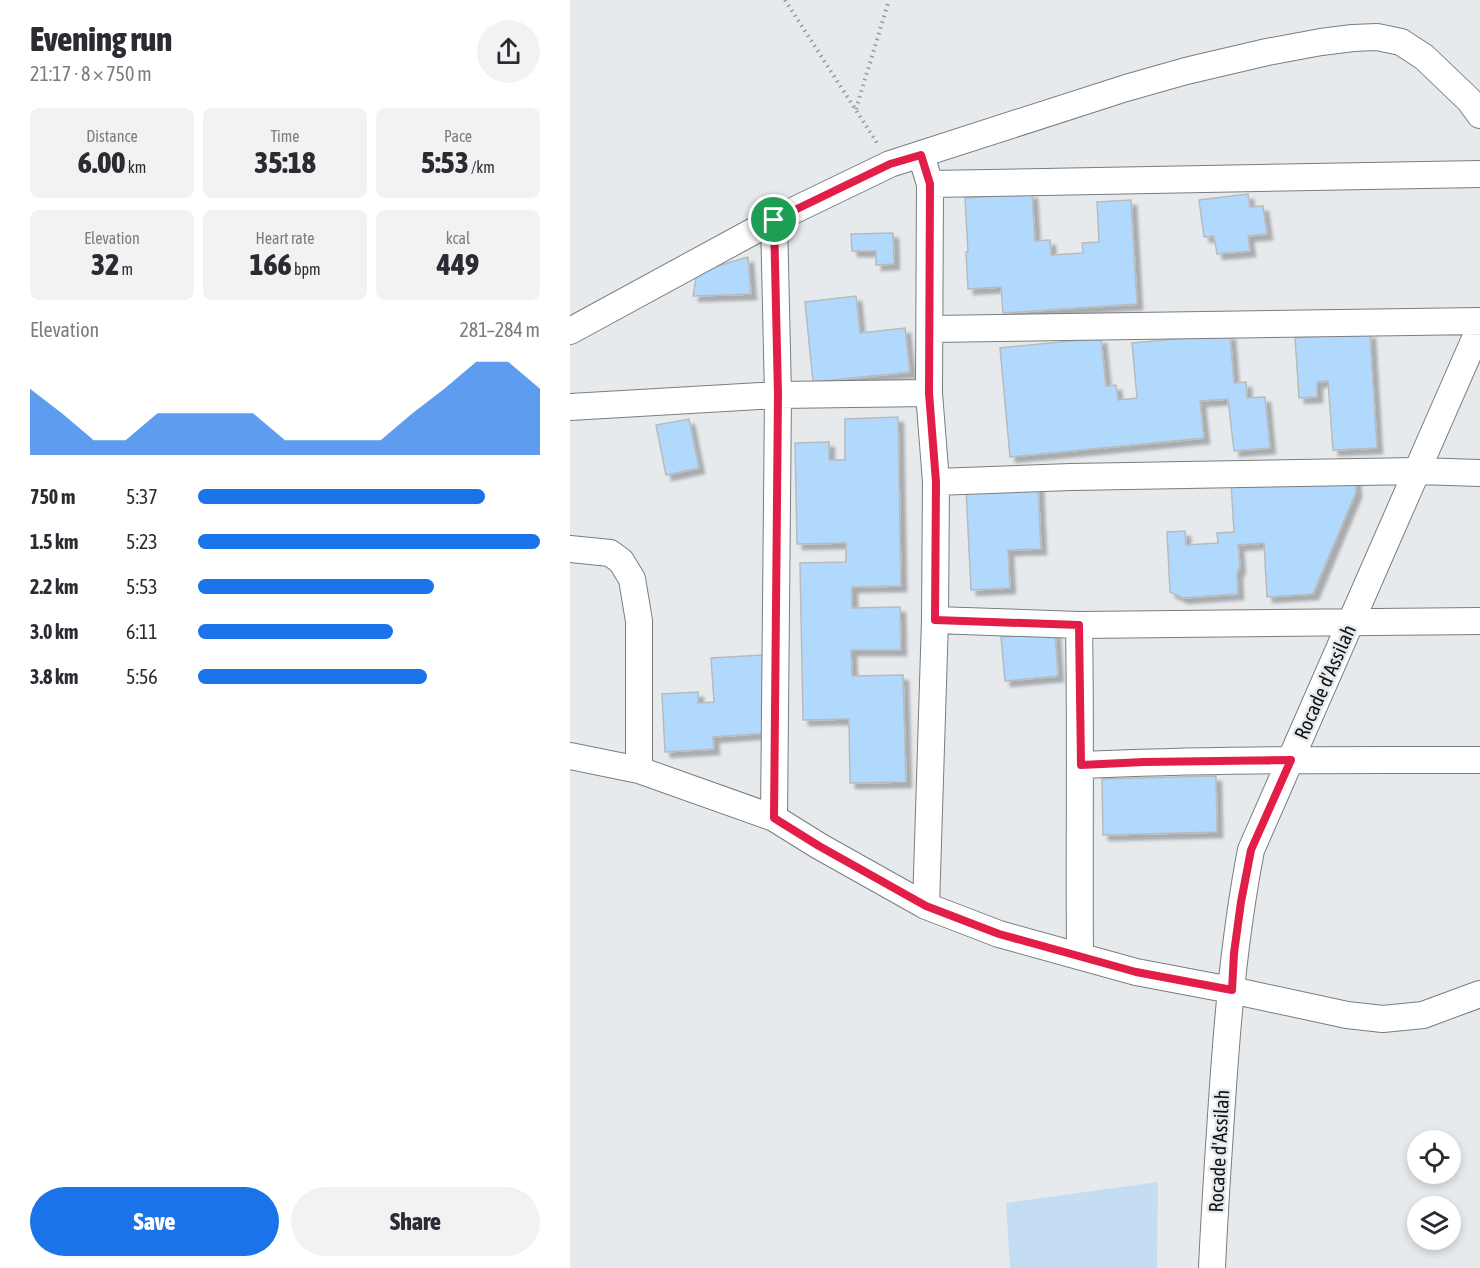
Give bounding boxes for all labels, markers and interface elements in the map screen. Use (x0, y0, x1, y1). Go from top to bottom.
text: Evening run (30, 20, 172, 58)
button: share (477, 20, 540, 83)
text: 21:17 · 8 × 750 m (30, 62, 152, 85)
text: Distance (86, 127, 138, 145)
text: Time (270, 127, 300, 145)
text: Pace (444, 127, 472, 145)
text: 6.00 (78, 145, 125, 179)
text: 35:18 (254, 145, 316, 179)
text: 5:53 (421, 145, 469, 179)
text: km (125, 158, 146, 176)
text: /km (469, 158, 495, 176)
pin (748, 194, 799, 245)
icon: arrive (757, 203, 790, 236)
text: Elevation (84, 229, 140, 247)
text: Heart rate (256, 229, 314, 247)
text: kcal (446, 229, 470, 247)
text: 32 (91, 247, 119, 281)
text: 166 (249, 247, 292, 281)
text: 449 (437, 247, 479, 281)
text: m (119, 260, 133, 278)
text: bpm (292, 260, 321, 278)
text: Elevation (30, 318, 99, 341)
text: 281–284 m (459, 318, 540, 341)
text: 750 m (30, 485, 75, 508)
text: 5:37 (126, 485, 158, 508)
text: 1.5 km (30, 530, 78, 553)
text: 5:23 (126, 530, 158, 553)
text: 2.2 km (30, 575, 78, 598)
text: 5:53 (126, 575, 158, 598)
text: 3.0 km (30, 620, 78, 643)
text: 6:11 (126, 620, 158, 643)
street label: Rocade d'Assilah (1289, 621, 1360, 743)
text: 3.8 km (30, 665, 78, 688)
text: 5:56 (126, 665, 158, 688)
street label: Rocade d'Assilah (1204, 1089, 1233, 1213)
map controls (1407, 1130, 1461, 1250)
button: locate (1407, 1130, 1461, 1184)
button: Save (30, 1187, 279, 1256)
button: Share (291, 1187, 540, 1256)
button: layers (1407, 1196, 1461, 1250)

